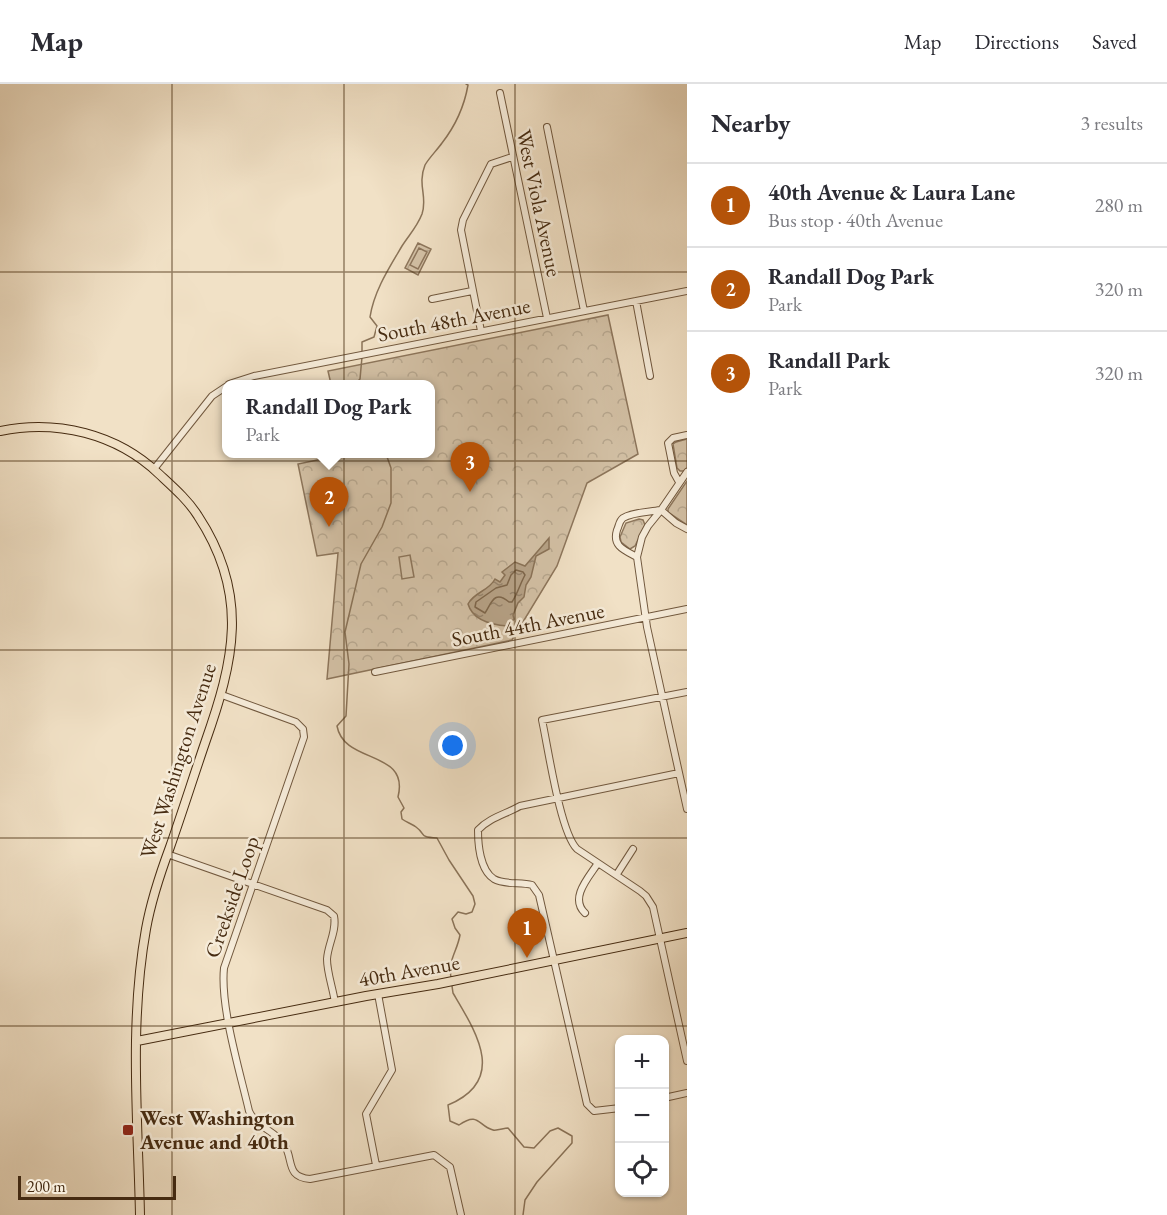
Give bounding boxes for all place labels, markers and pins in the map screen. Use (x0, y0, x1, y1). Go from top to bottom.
pin: 3 (450, 442, 490, 492)
pin: 2 (310, 478, 348, 527)
pin: 1 (508, 908, 546, 958)
place label: West Washington Avenue and 40th (139, 1104, 295, 1155)
marker: West Washington Avenue and 40th (121, 1123, 135, 1137)

